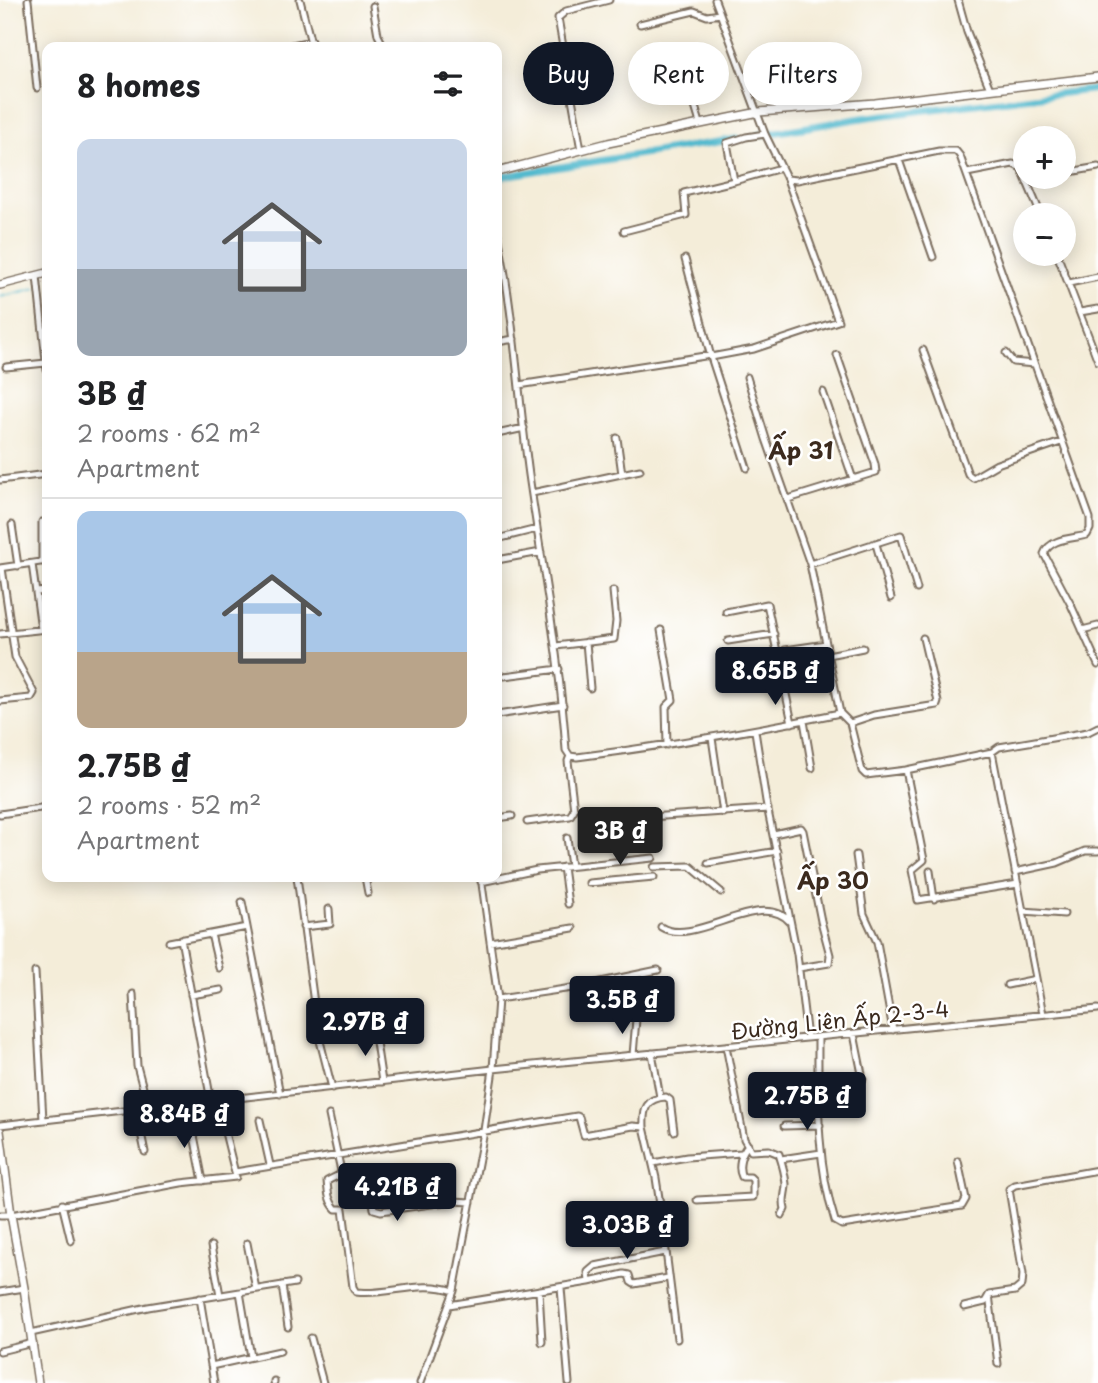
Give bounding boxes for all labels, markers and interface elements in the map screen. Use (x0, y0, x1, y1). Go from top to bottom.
chip: Buy (523, 42, 614, 105)
chip: Rent (628, 42, 729, 105)
chip: Filters (743, 42, 862, 105)
text: 8 homes (77, 62, 200, 107)
icon: filters (429, 65, 467, 103)
map controls (1013, 126, 1076, 266)
button: + (1013, 126, 1076, 189)
icon: home (209, 184, 335, 310)
button: − (1013, 203, 1076, 266)
text: 3B ₫ (77, 370, 146, 415)
text: 2 rooms · 62 m² (77, 415, 261, 450)
district label: Ấp 31 (769, 430, 834, 467)
text: Apartment (77, 450, 200, 485)
icon: home (209, 556, 335, 682)
pin: 8.65B ₫ (710, 648, 840, 707)
text: 8.65B ₫ (731, 652, 819, 687)
text: 2.75B ₫ (77, 742, 190, 787)
text: 2 rooms · 52 m² (77, 787, 261, 822)
pin: 3B ₫ (579, 808, 661, 867)
text: 3B ₫ (594, 812, 646, 847)
text: Apartment (77, 822, 200, 857)
district label: Ấp 30 (797, 860, 869, 897)
pin: 3.5B ₫ (565, 976, 679, 1036)
text: 3.5B ₫ (586, 981, 658, 1016)
street label: Đường Liên Ấp 2-3-4 (729, 992, 951, 1046)
pin: 2.97B ₫ (300, 998, 430, 1058)
text: 2.97B ₫ (322, 1003, 408, 1038)
pin: 2.75B ₫ (742, 1072, 872, 1132)
text: 2.75B ₫ (764, 1077, 850, 1112)
pin: 8.84B ₫ (119, 1090, 249, 1150)
text: 8.84B ₫ (140, 1095, 228, 1130)
pin: 4.21B ₫ (332, 1164, 462, 1223)
text: 4.21B ₫ (354, 1168, 440, 1203)
pin: 3.03B ₫ (562, 1202, 692, 1261)
text: 3.03B ₫ (582, 1206, 672, 1241)

